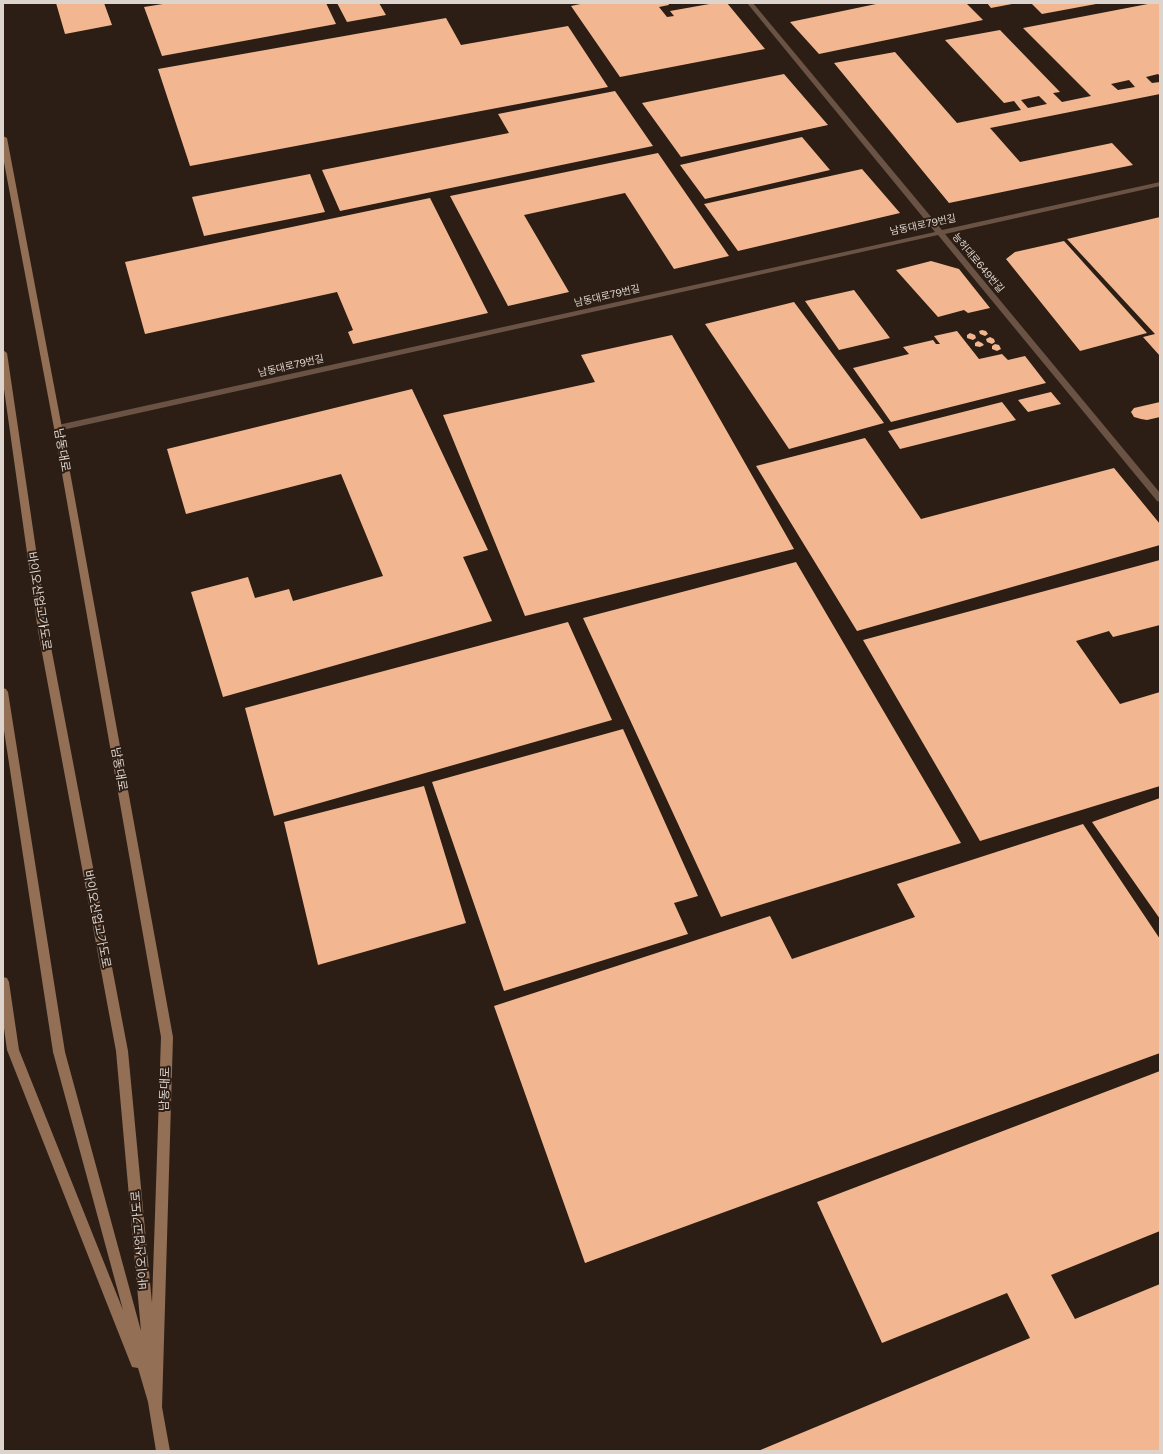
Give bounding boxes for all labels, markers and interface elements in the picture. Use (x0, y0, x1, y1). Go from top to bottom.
street label: 남동대로79번길 (889, 212, 957, 238)
street label: 능허대로649번길 (950, 231, 1006, 295)
street label: 남동대로79번길 (573, 283, 641, 309)
street label: 남동대로79번길 (257, 353, 325, 379)
street label: 남동대로 (51, 427, 73, 473)
street label: 바이오산업고가도로 (24, 551, 54, 651)
street label: 남동대로 (108, 746, 130, 792)
street label: 바이오산업고가도로 (80, 869, 114, 969)
street label: 남동대로 (157, 1067, 173, 1111)
street label: 바이오산업고가도로 (128, 1190, 152, 1290)

